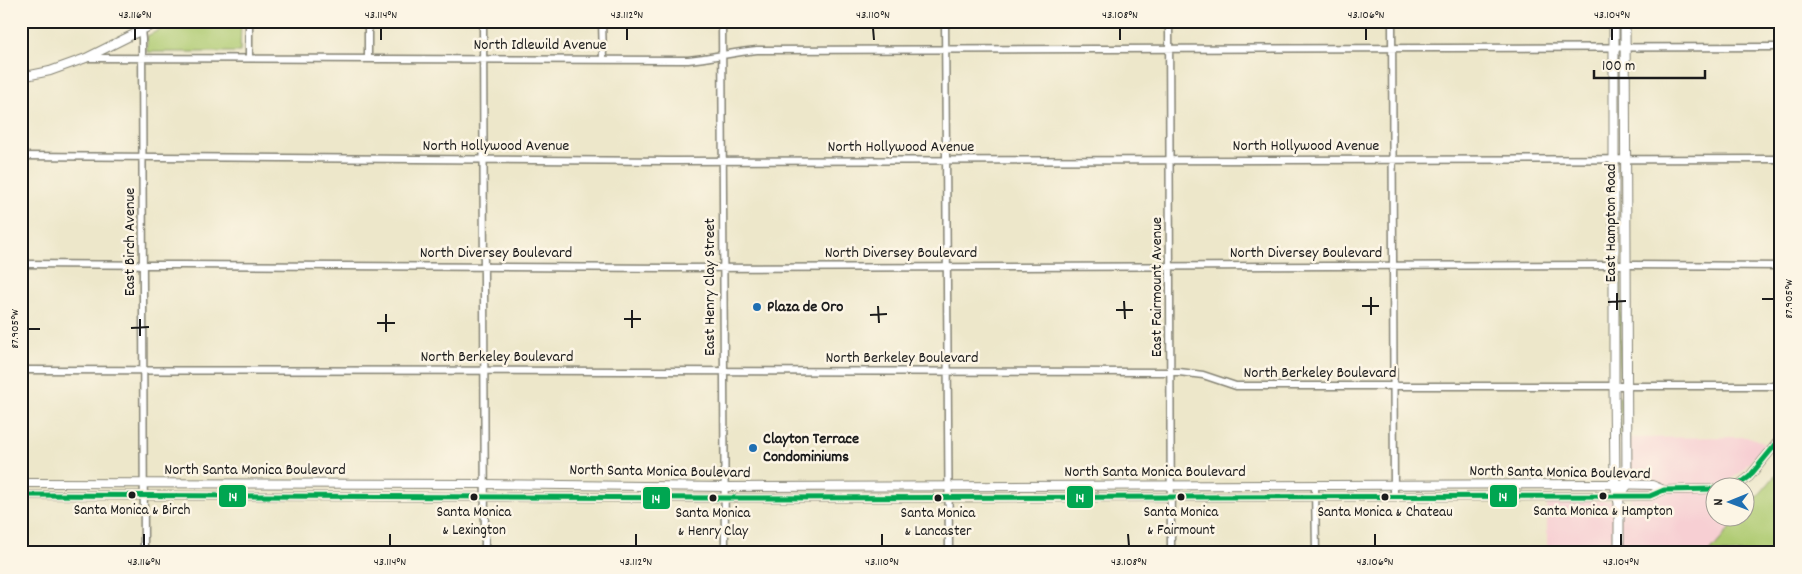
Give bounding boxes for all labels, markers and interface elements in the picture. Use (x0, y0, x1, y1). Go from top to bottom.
text: 43.116°N (118, 7, 152, 24)
text: 43.114°N (365, 7, 397, 24)
text: 43.112°N (611, 7, 643, 24)
text: 43.110°N (856, 7, 890, 24)
text: 43.108°N (1102, 7, 1138, 24)
text: 43.106°N (1347, 7, 1385, 24)
text: 43.104°N (1594, 7, 1630, 24)
street label: North Idlewild Avenue (473, 34, 607, 57)
scale bar (1594, 48, 1706, 80)
text: 100 m (1602, 56, 1635, 78)
street label: North Hollywood Avenue (423, 135, 569, 158)
street label: North Hollywood Avenue (1233, 135, 1379, 158)
street label: North Hollywood Avenue (828, 136, 974, 159)
street label: East Hampton Road (1600, 163, 1623, 283)
street label: East Birch Avenue (119, 188, 142, 296)
street label: East Fairmount Avenue (1146, 217, 1169, 357)
street label: East Henry Clay Street (699, 218, 722, 356)
street label: North Diversey Boulevard (420, 242, 572, 265)
street label: North Diversey Boulevard (825, 242, 977, 265)
street label: North Diversey Boulevard (1230, 242, 1382, 265)
text: 87.905°W (1781, 279, 1798, 319)
place label: Plaza de Oro (767, 296, 843, 319)
marker: Plaza de Oro (751, 301, 763, 313)
text: 87.905°W (7, 309, 24, 349)
street label: North Berkeley Boulevard (420, 346, 574, 369)
street label: North Berkeley Boulevard (825, 347, 979, 370)
street label: North Berkeley Boulevard (1243, 362, 1397, 385)
place label: Clayton Terrace Condominiums (763, 428, 859, 469)
marker: Clayton Terrace Condominiums (747, 442, 759, 454)
street label: North Santa Monica Boulevard (164, 459, 346, 482)
street label: North Santa Monica Boulevard (569, 459, 751, 485)
street label: North Santa Monica Boulevard (1469, 460, 1651, 486)
street label: North Santa Monica Boulevard (1064, 461, 1246, 484)
north arrow (1704, 476, 1754, 526)
line badge: 14 (218, 484, 247, 508)
line badge: 14 (1489, 484, 1518, 508)
line badge: 14 (1066, 485, 1094, 509)
line badge: 14 (642, 486, 671, 510)
text: 14 (229, 488, 238, 508)
text: 14 (1499, 488, 1508, 508)
text: 14 (1076, 489, 1085, 509)
marker: Santa Monica & Birch (127, 490, 137, 500)
text: 14 (652, 490, 661, 510)
marker: Santa Monica & Hampton (1598, 491, 1608, 501)
marker: Santa Monica & Lexington (469, 492, 479, 502)
marker: Santa Monica & Fairmount (1176, 492, 1186, 502)
marker: Santa Monica & Chateau (1380, 492, 1390, 502)
marker: Santa Monica & Henry Clay (708, 493, 718, 503)
marker: Santa Monica & Lancaster (933, 493, 943, 503)
text: N (1709, 498, 1729, 506)
place label: Santa Monica & Birch (74, 500, 190, 522)
place label: Santa Monica & Hampton (1533, 501, 1673, 523)
place label: Santa Monica & Lexington (437, 502, 512, 542)
place label: Santa Monica & Fairmount (1144, 502, 1219, 542)
place label: Santa Monica & Chateau (1317, 502, 1453, 524)
place label: Santa Monica & Henry Clay (676, 503, 751, 543)
place label: Santa Monica & Lancaster (901, 503, 976, 543)
text: 43.116°N (127, 554, 161, 571)
text: 43.114°N (374, 554, 406, 571)
text: 43.112°N (620, 554, 652, 571)
text: 43.110°N (865, 554, 899, 571)
text: 43.108°N (1111, 554, 1147, 571)
text: 43.106°N (1356, 554, 1394, 571)
text: 43.104°N (1603, 554, 1639, 571)

